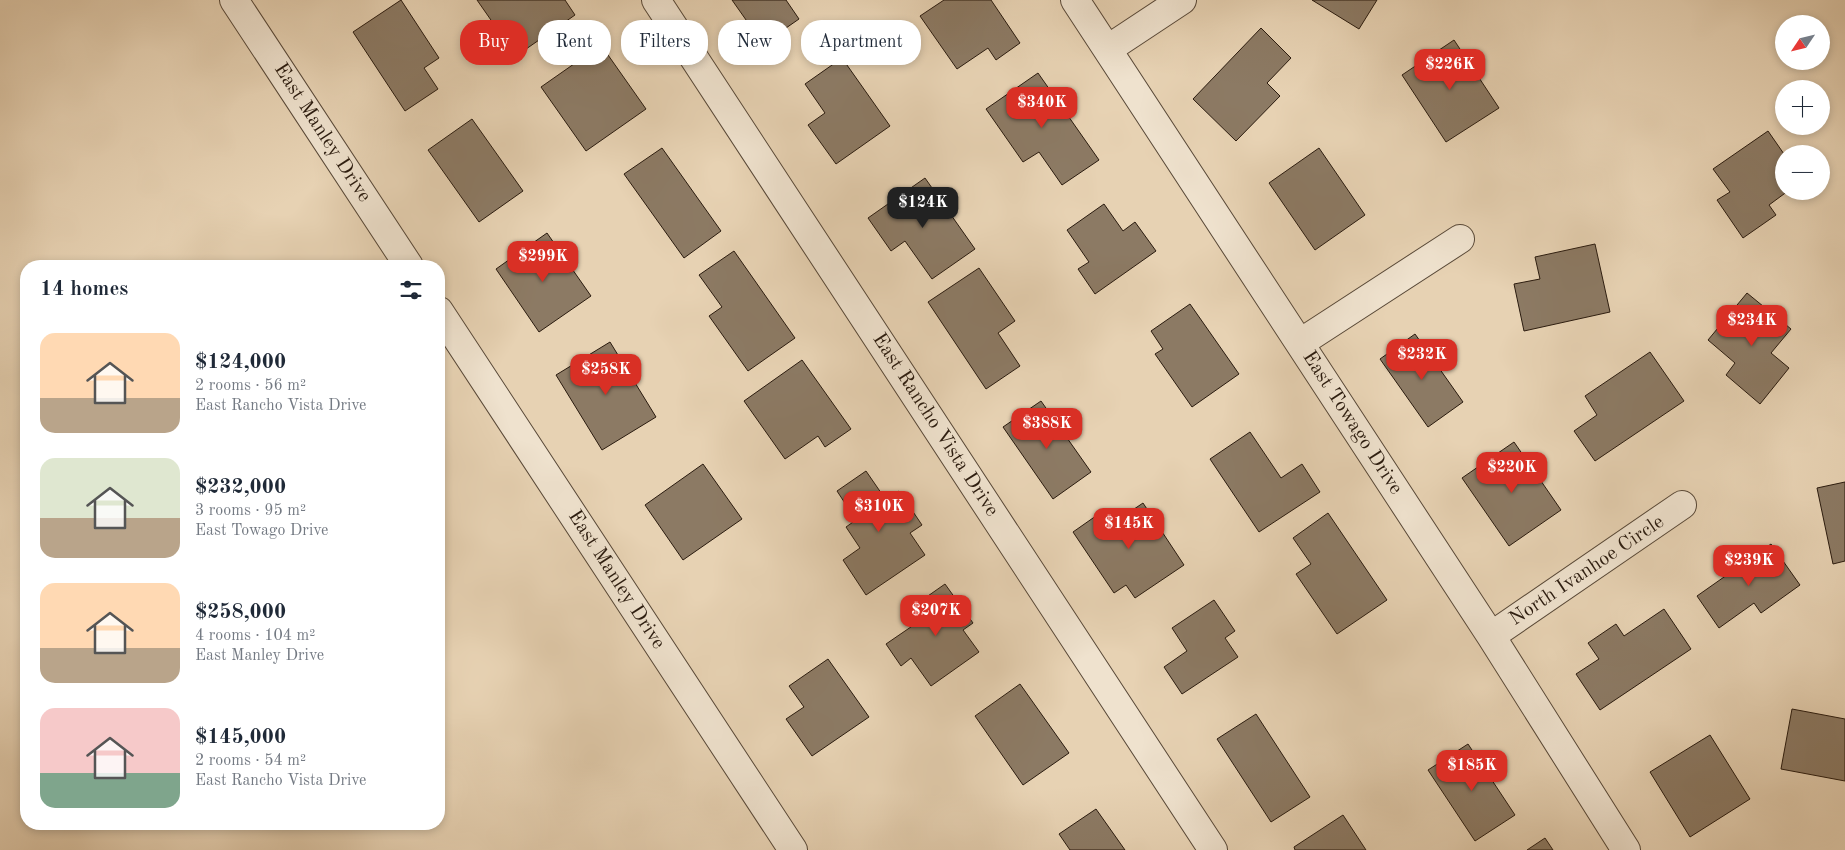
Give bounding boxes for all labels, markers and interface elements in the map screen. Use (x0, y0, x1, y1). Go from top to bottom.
north arrow (1775, 15, 1830, 70)
map controls (1775, 15, 1830, 200)
chip: Buy (460, 20, 528, 65)
chip: Rent (538, 20, 611, 65)
chip: Filters (621, 20, 708, 65)
chip: New (718, 20, 791, 65)
chip: Apartment (801, 20, 921, 65)
pin: $226K (1415, 48, 1485, 91)
text: $226K (1425, 57, 1475, 73)
street label: East Manley Drive (270, 60, 374, 206)
button: + (1775, 80, 1830, 135)
pin: $340K (1007, 86, 1077, 129)
text: $340K (1017, 95, 1067, 111)
button: − (1775, 145, 1830, 200)
pin: $124K (888, 186, 958, 229)
text: $124K (898, 195, 948, 211)
pin: $299K (508, 240, 578, 283)
text: $299K (518, 249, 568, 265)
icon: filters (397, 276, 425, 304)
text: 14 homes (40, 279, 128, 300)
pin: $234K (1717, 304, 1787, 347)
text: $234K (1727, 313, 1777, 329)
street label: East Rancho Vista Drive (868, 330, 1002, 520)
pin: $232K (1387, 338, 1457, 381)
text: $232K (1397, 347, 1447, 363)
street label: East Towago Drive (1298, 348, 1406, 498)
text: $124,000 (195, 352, 286, 373)
icon: home (80, 353, 140, 413)
pin: $258K (571, 354, 641, 396)
text: $258K (581, 362, 631, 378)
text: 2 rooms · 56 m² (195, 378, 306, 394)
text: East Rancho Vista Drive (195, 398, 366, 414)
pin: $388K (1012, 408, 1082, 450)
text: $388K (1022, 416, 1072, 432)
pin: $220K (1477, 452, 1547, 494)
text: $220K (1487, 460, 1537, 476)
text: $232,000 (195, 477, 286, 498)
icon: home (80, 478, 140, 538)
pin: $310K (844, 490, 914, 533)
text: $310K (854, 499, 904, 515)
text: 3 rooms · 95 m² (195, 503, 306, 519)
street label: East Manley Drive (564, 507, 668, 653)
pin: $145K (1094, 508, 1164, 550)
street label: North Ivanhoe Circle (1506, 512, 1668, 630)
text: $145K (1104, 516, 1154, 532)
text: East Towago Drive (195, 523, 328, 539)
pin: $239K (1714, 544, 1784, 587)
text: $239K (1724, 553, 1774, 569)
pin: $207K (901, 594, 971, 637)
text: $258,000 (195, 602, 286, 623)
icon: home (80, 603, 140, 663)
text: $207K (911, 603, 961, 619)
text: 4 rooms · 104 m² (195, 628, 315, 644)
text: East Manley Drive (195, 648, 324, 664)
text: $145,000 (195, 727, 286, 748)
icon: home (80, 728, 140, 788)
pin: $185K (1437, 750, 1507, 792)
text: 2 rooms · 54 m² (195, 753, 306, 769)
text: $185K (1447, 758, 1497, 774)
text: East Rancho Vista Drive (195, 773, 366, 789)

